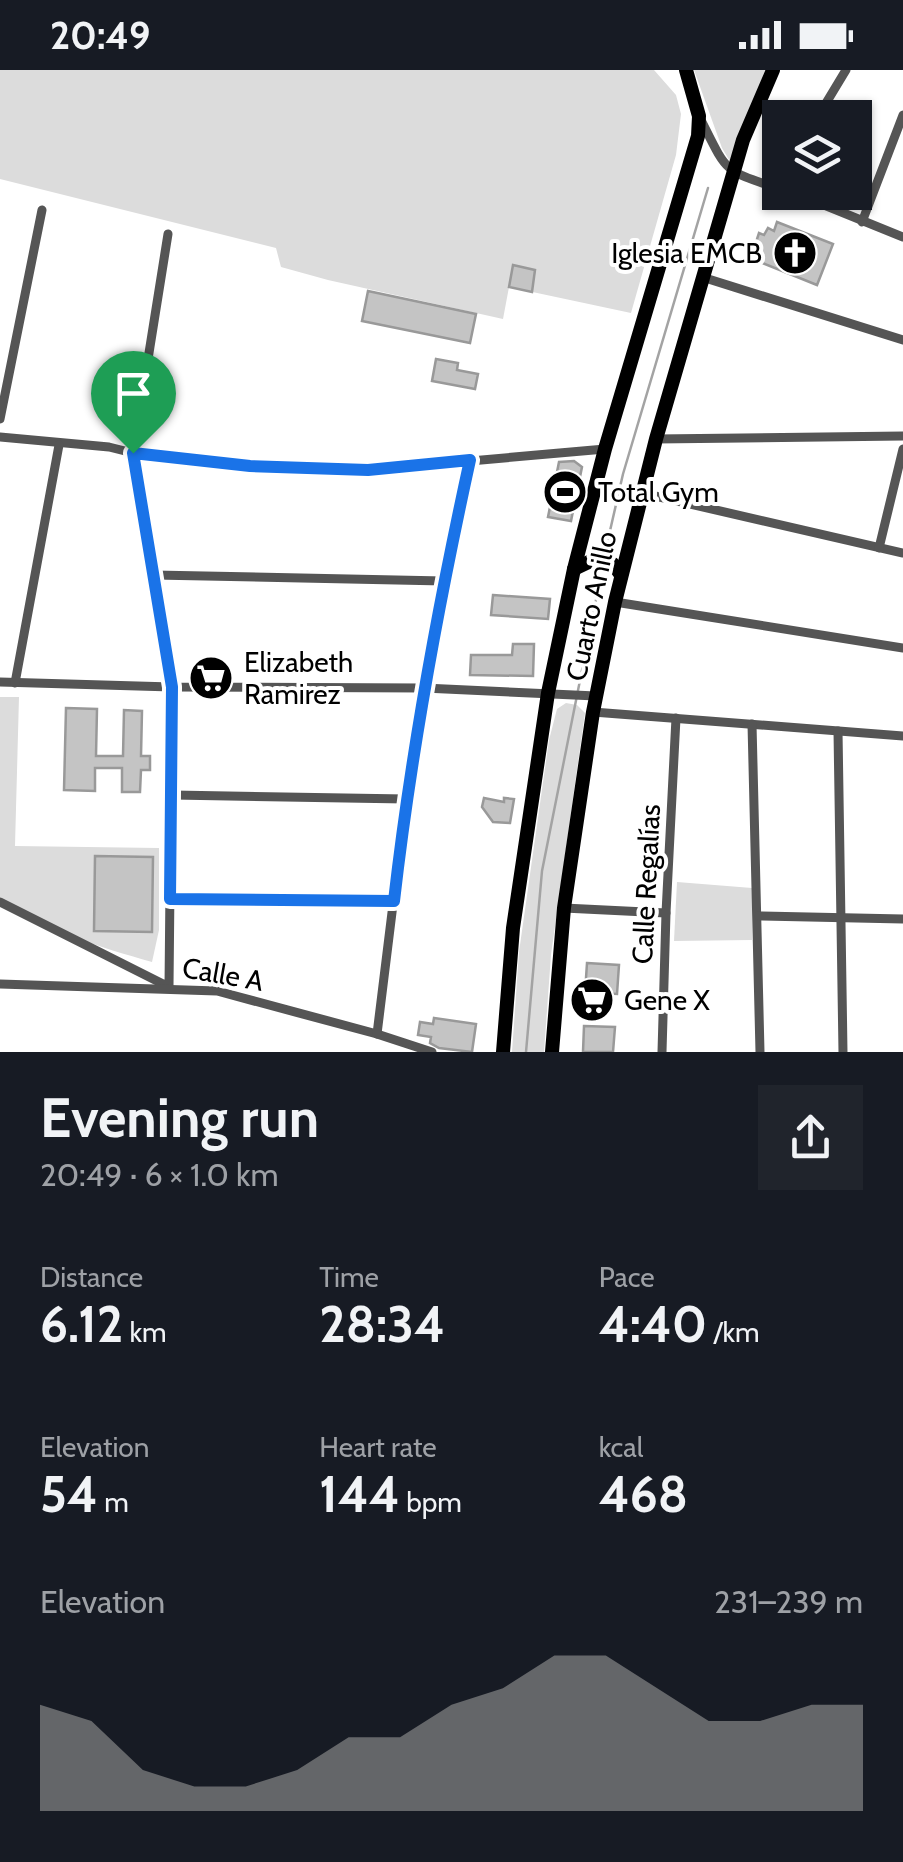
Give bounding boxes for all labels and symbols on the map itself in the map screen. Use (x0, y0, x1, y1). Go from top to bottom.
church icon: Iglesia EMCB (772, 230, 818, 276)
place label: Iglesia EMCB (611, 236, 762, 270)
pin (91, 351, 176, 454)
sports icon: Total Gym (542, 469, 588, 515)
place label: Total Gym (598, 475, 719, 509)
street label: Cuarto Anillo (559, 528, 623, 684)
place label: Elizabeth Ramirez (244, 645, 353, 711)
supermarket icon: Elizabeth Ramirez (188, 655, 234, 701)
street label: Calle Regalías (625, 803, 667, 965)
street label: Calle A (180, 950, 267, 998)
supermarket icon: Gene X (569, 977, 615, 1023)
place label: Gene X (624, 983, 710, 1017)

